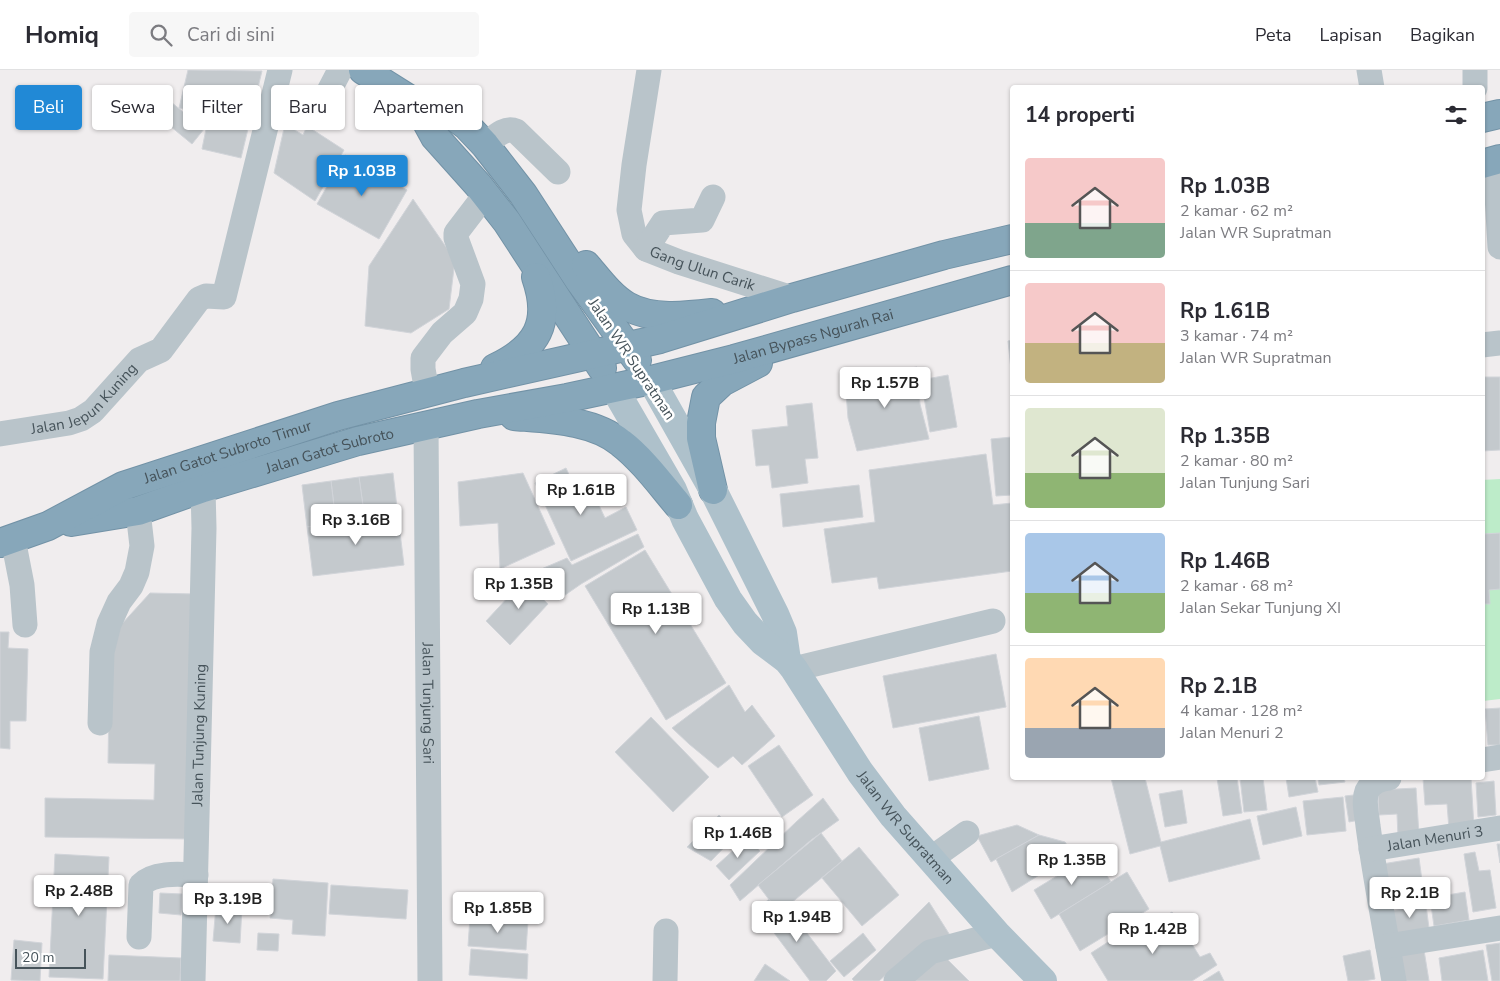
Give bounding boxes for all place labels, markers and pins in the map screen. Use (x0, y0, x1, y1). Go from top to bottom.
pin: Rp 1.03B (310, 154, 414, 197)
pin: Rp 1.57B (833, 366, 937, 409)
pin: Rp 1.61B (529, 474, 633, 516)
pin: Rp 3.16B (304, 504, 408, 546)
pin: Rp 1.35B (467, 568, 571, 610)
pin: Rp 1.13B (604, 592, 708, 635)
pin: Rp 1.46B (686, 816, 790, 859)
pin: Rp 1.35B (1020, 844, 1124, 886)
pin: Rp 2.48B (27, 874, 131, 917)
pin: Rp 2.1B (1364, 876, 1456, 919)
pin: Rp 3.19B (176, 882, 280, 925)
pin: Rp 1.85B (446, 892, 550, 934)
pin: Rp 1.94B (745, 900, 849, 943)
pin: Rp 1.42B (1101, 912, 1205, 955)

